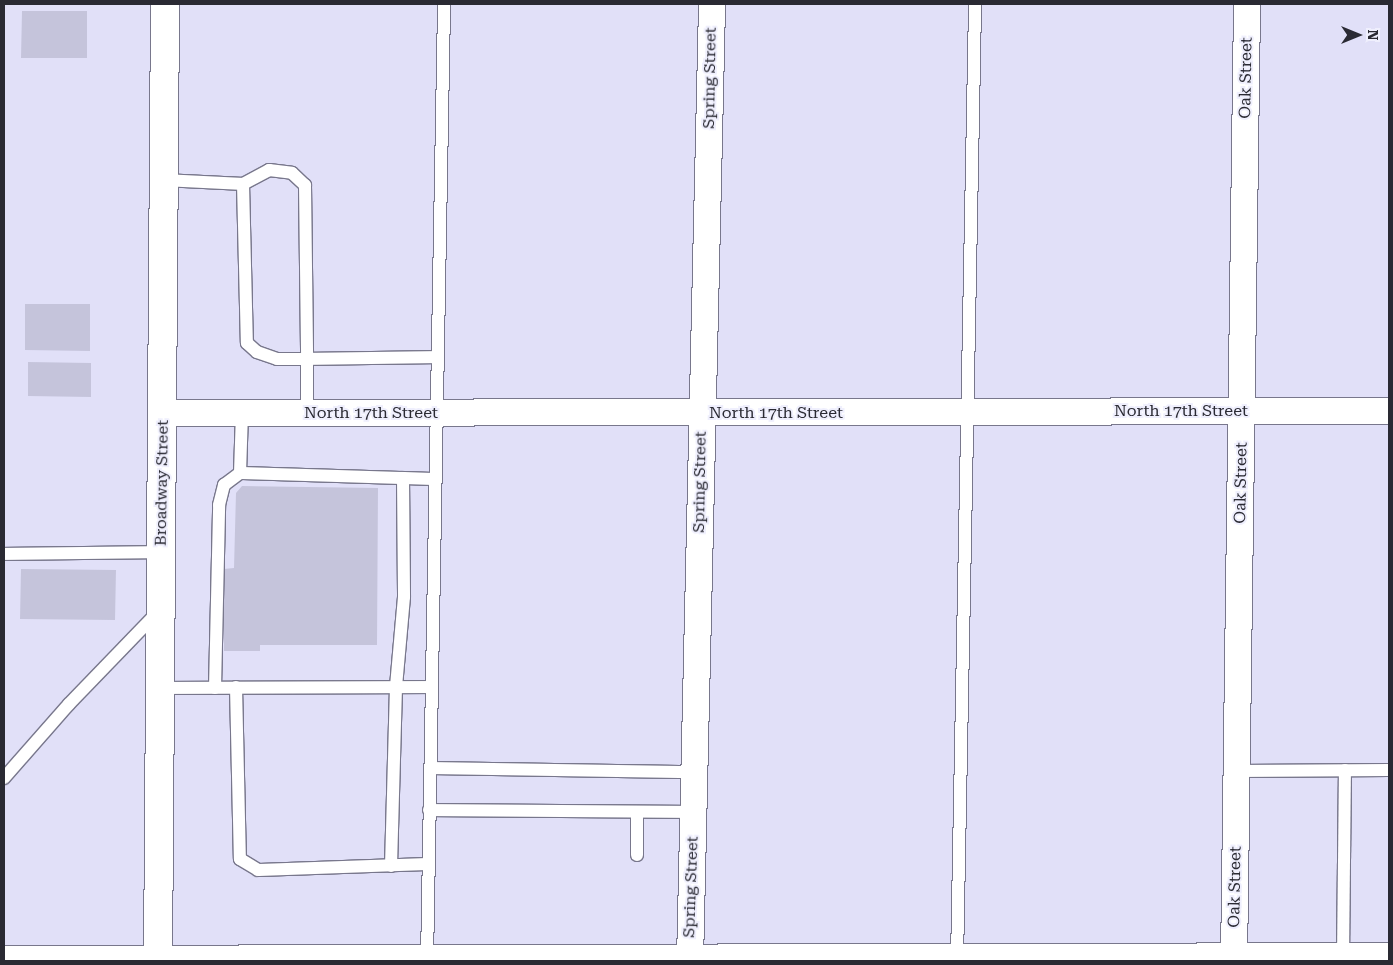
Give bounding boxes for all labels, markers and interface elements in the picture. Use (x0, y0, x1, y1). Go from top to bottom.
north arrow (1333, 10, 1383, 60)
street label: Spring Street (700, 27, 720, 129)
text: N (1365, 30, 1381, 40)
street label: Oak Street (1236, 37, 1256, 119)
street label: North 17th Street (1114, 401, 1248, 421)
street label: North 17th Street (304, 403, 438, 423)
street label: North 17th Street (709, 403, 843, 423)
street label: Broadway Street (151, 420, 173, 546)
street label: Spring Street (690, 431, 710, 533)
street label: Oak Street (1231, 442, 1251, 524)
street label: Spring Street (680, 836, 702, 938)
street label: Oak Street (1225, 846, 1245, 928)

